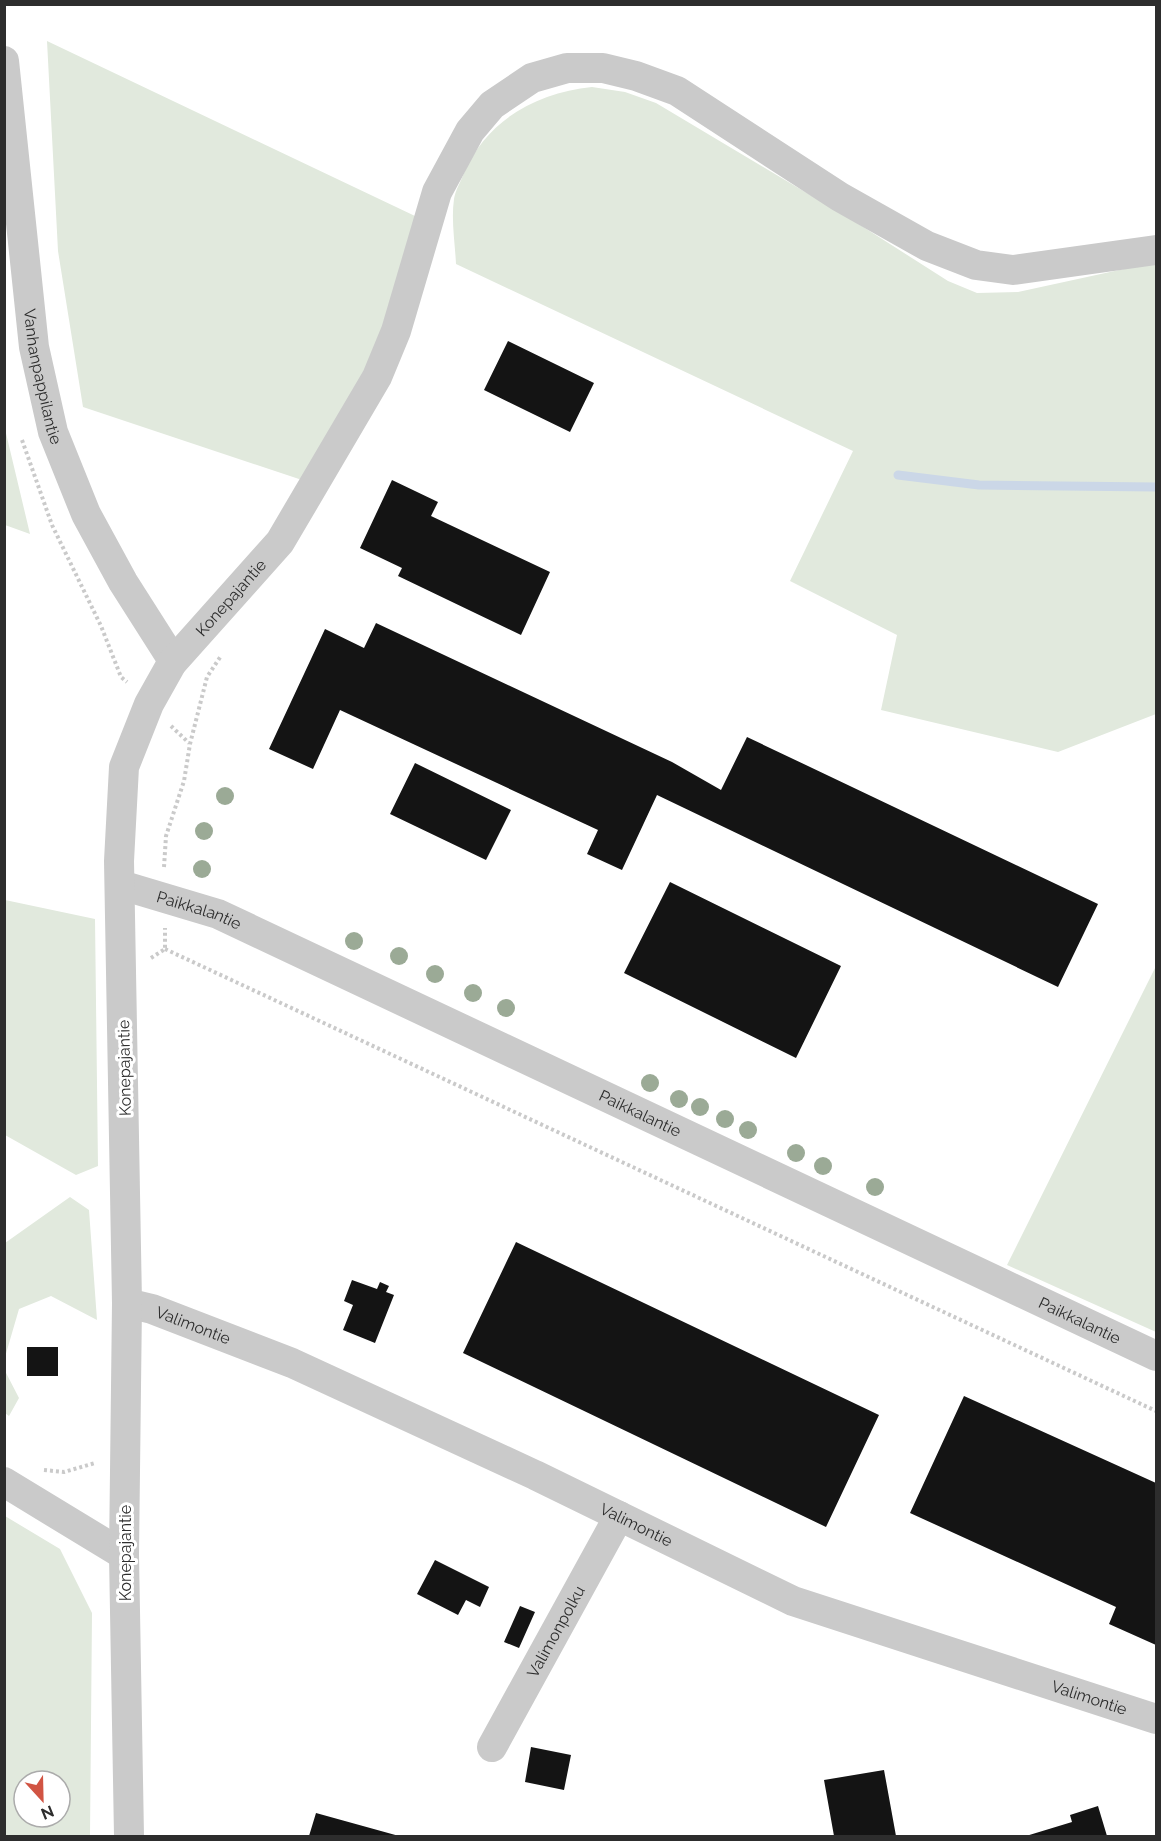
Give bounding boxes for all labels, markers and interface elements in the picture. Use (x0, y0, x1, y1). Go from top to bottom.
street label: Vanhanpappilantie (20, 308, 66, 447)
street label: Konepajantie (192, 555, 270, 640)
street label: Paikkalantie (154, 887, 244, 934)
street label: Konepajantie (114, 1020, 135, 1116)
street label: Paikkalantie (596, 1086, 684, 1141)
street label: Paikkalantie (1036, 1293, 1124, 1348)
street label: Valimontie (153, 1302, 233, 1348)
street label: Valimontie (597, 1499, 675, 1551)
street label: Konepajantie (116, 1505, 135, 1601)
street label: Valimonpolku (523, 1582, 589, 1681)
street label: Valimontie (1049, 1677, 1129, 1719)
north arrow (12, 1769, 72, 1829)
text: N (38, 1801, 57, 1824)

